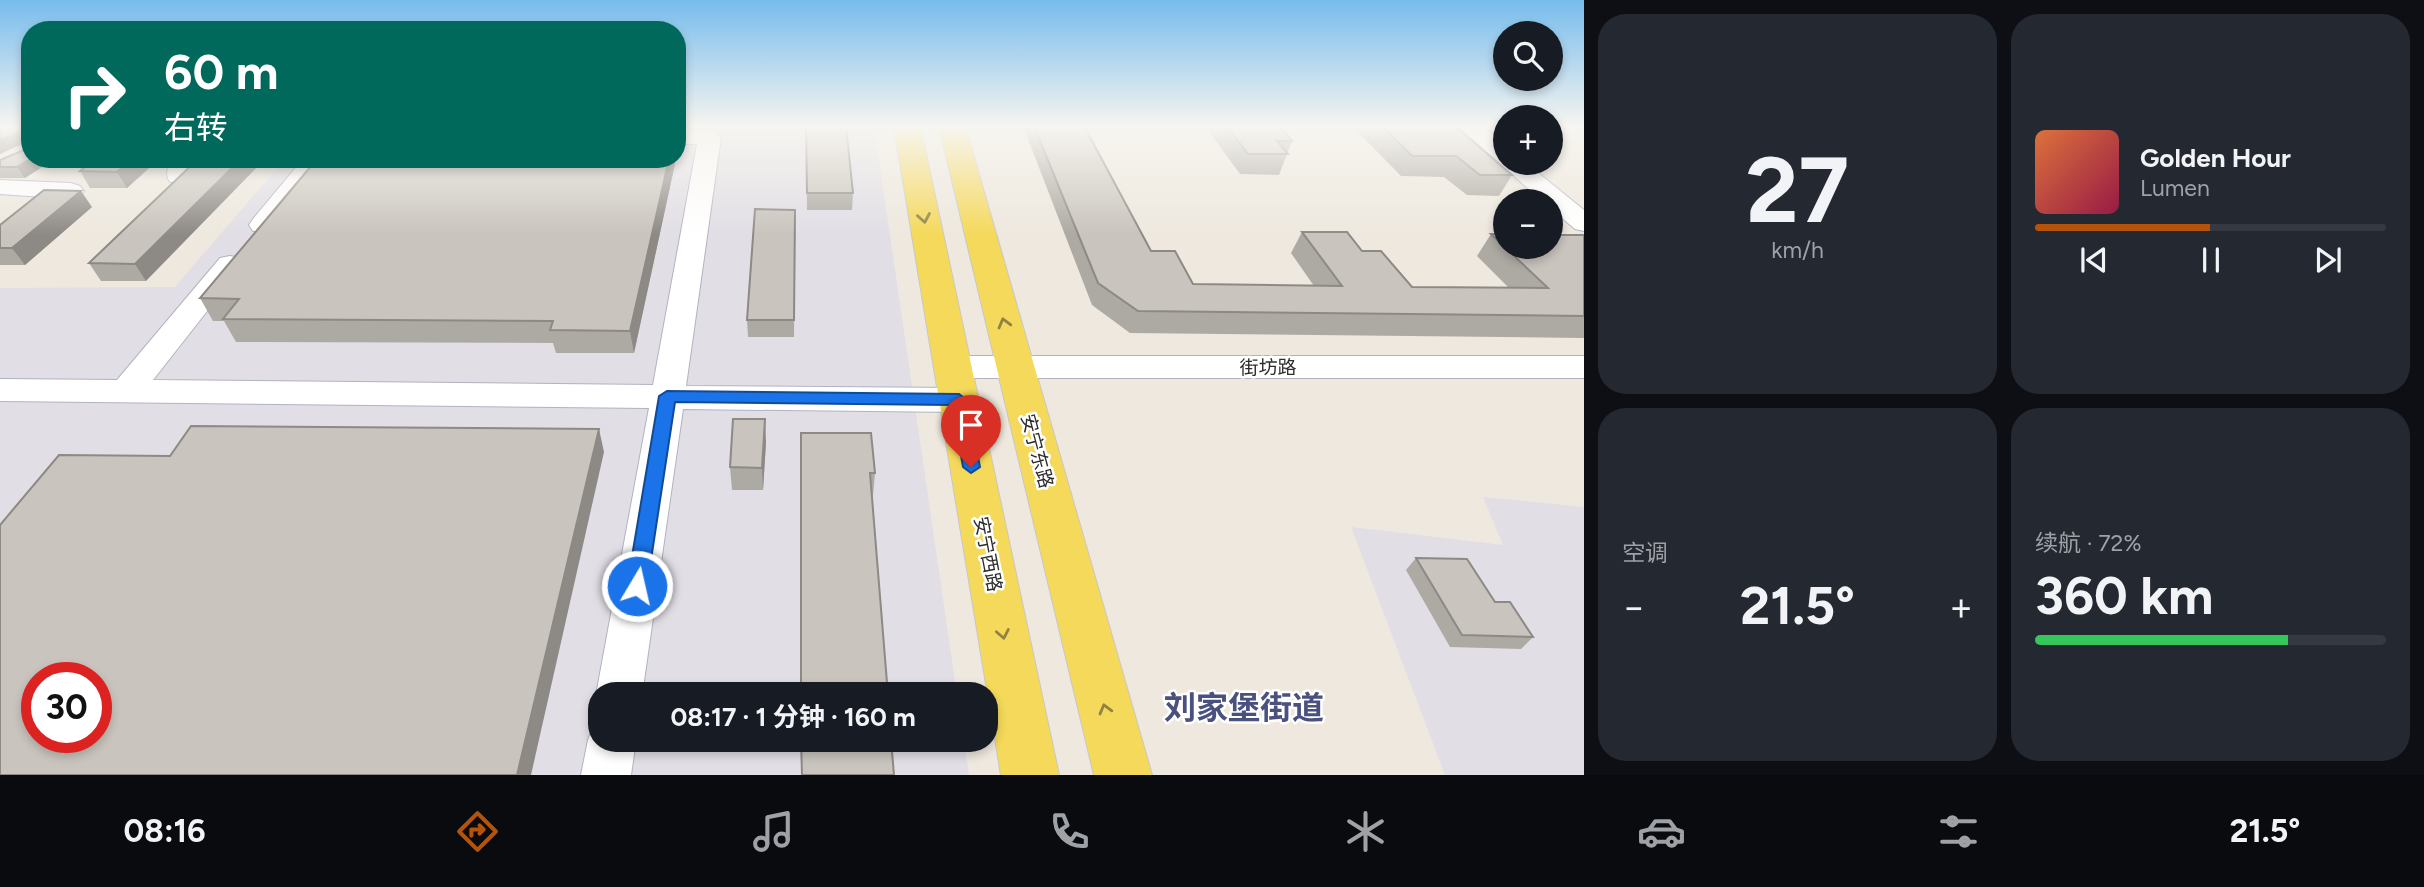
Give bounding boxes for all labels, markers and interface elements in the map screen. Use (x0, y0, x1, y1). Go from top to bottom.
map controls (1493, 21, 1563, 259)
button: search (1493, 21, 1563, 91)
text: 60 m (164, 42, 279, 101)
icon: right (49, 49, 140, 140)
button: + (1493, 105, 1563, 175)
text: 右转 (164, 109, 228, 147)
text: 27 (1746, 136, 1849, 245)
text: Golden Hour (2140, 142, 2291, 174)
text: Lumen (2140, 174, 2210, 202)
button: − (1493, 189, 1563, 259)
one-way arrow (916, 212, 931, 223)
text: km/h (1771, 236, 1824, 264)
icon: previous (2075, 241, 2113, 279)
icon: pause (2192, 241, 2230, 279)
icon: next (2309, 241, 2347, 279)
one-way arrow (997, 317, 1012, 329)
street label: 街坊路 (1239, 356, 1297, 379)
pin (941, 395, 1001, 467)
icon: arrive (952, 406, 990, 444)
street label: 安宁东路 (1016, 411, 1058, 491)
street label: 安宁西路 (969, 514, 1007, 594)
text: 续航 · 72% (2035, 529, 2142, 557)
text: 空调 (1622, 539, 1668, 567)
position arrow (600, 549, 674, 623)
text: 360 km (2035, 565, 2213, 627)
text: 21.5° (1740, 575, 1855, 637)
text: − (1622, 584, 1646, 630)
text: + (1949, 584, 1973, 630)
one-way arrow (995, 628, 1010, 640)
speed limit sign: 30 (21, 662, 112, 753)
district label: 刘家堡街道 (1164, 689, 1324, 727)
text: 08:17 · 1 分钟 · 160 m (670, 701, 916, 733)
one-way arrow (1099, 703, 1114, 715)
icon: directions (453, 807, 502, 856)
icon: music (749, 807, 798, 856)
icon: phone (1045, 807, 1094, 856)
icon: climate (1341, 807, 1390, 856)
icon: car (1637, 807, 1686, 856)
icon: filters (1934, 807, 1983, 856)
text: 08:16 (124, 812, 206, 850)
text: 21.5° (2230, 812, 2300, 850)

